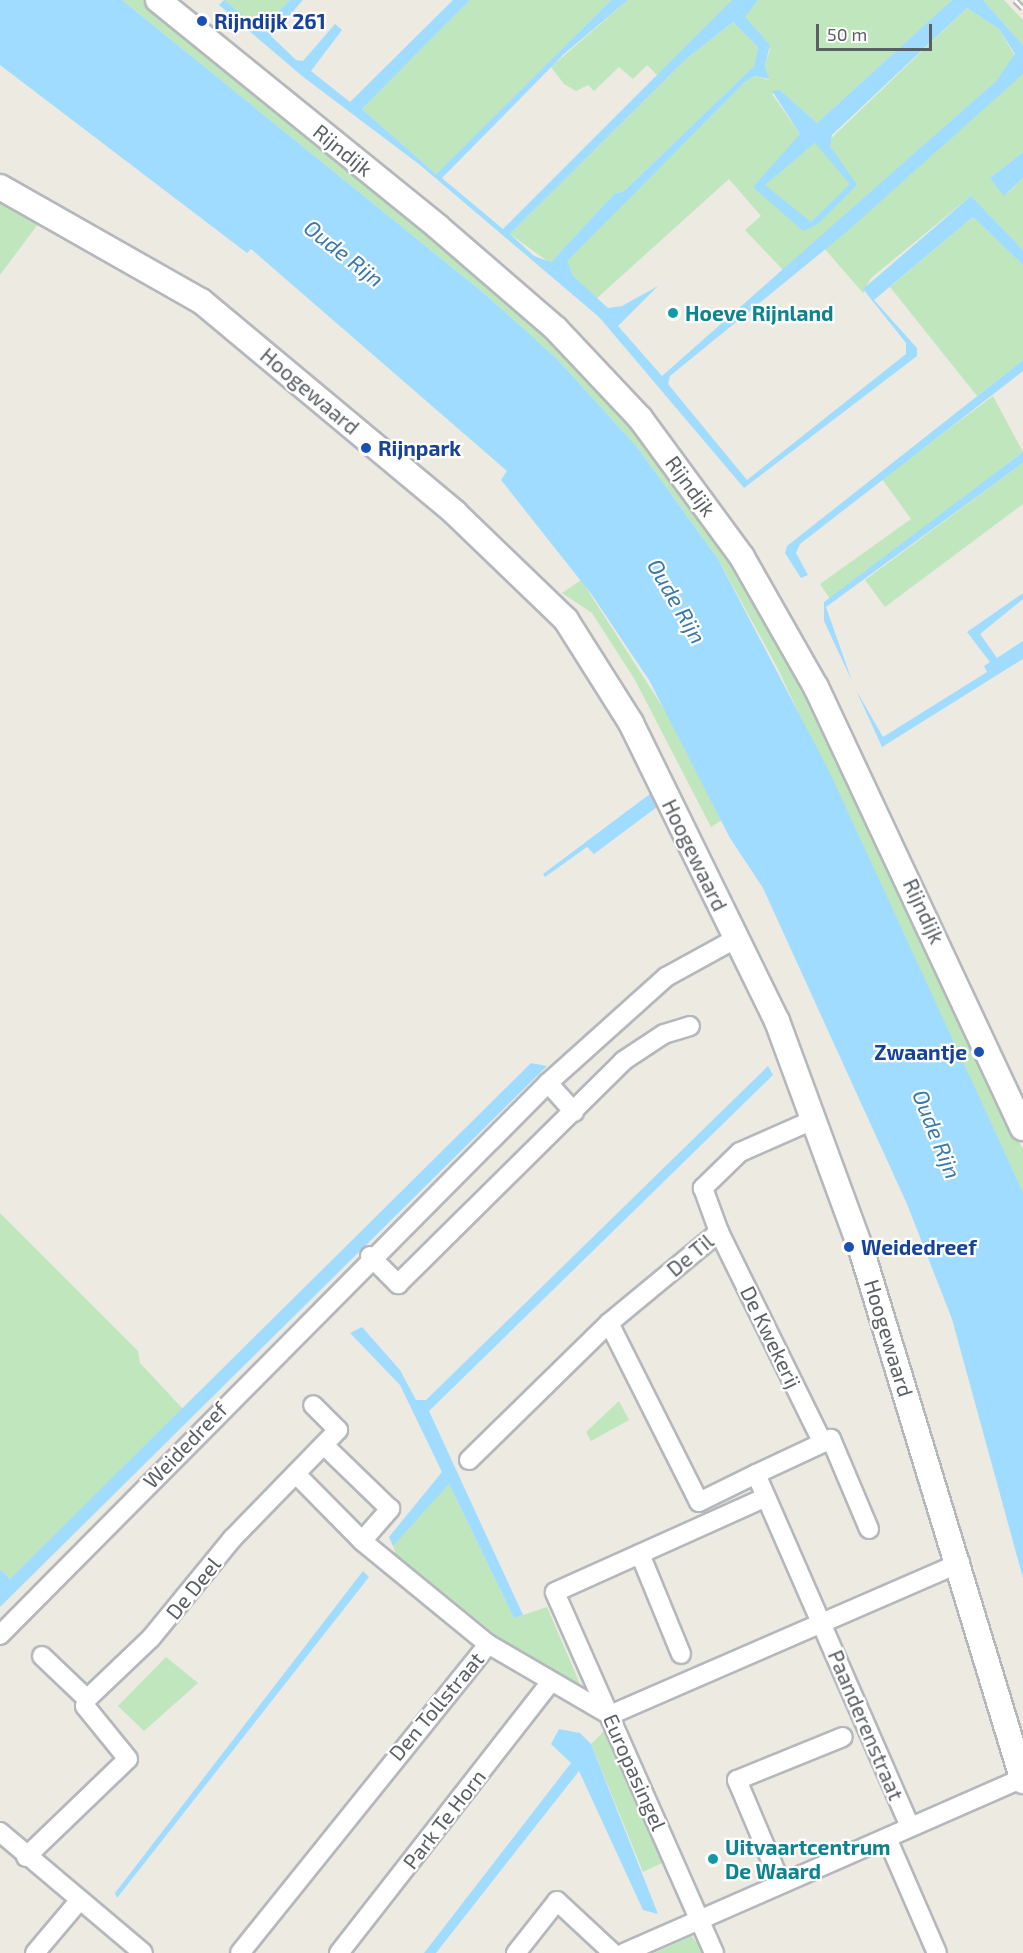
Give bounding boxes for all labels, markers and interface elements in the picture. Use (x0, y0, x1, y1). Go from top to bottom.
place label: Rijndijk 261 (214, 8, 326, 34)
scale bar (819, 12, 934, 50)
marker: Rijndijk 261 (195, 14, 209, 28)
text: 50 m (827, 23, 867, 45)
street label: Rijndijk (308, 119, 378, 181)
water label: Oude Rijn (299, 214, 389, 292)
place label: Hoeve Rijnland (685, 300, 834, 326)
marker: Hoeve Rijnland (666, 306, 680, 320)
street label: Hoogewaard (255, 342, 365, 440)
place label: Rijnpark (378, 435, 461, 461)
marker: Rijnpark (359, 441, 373, 455)
street label: Rijndijk (661, 451, 721, 521)
water label: Oude Rijn (642, 554, 712, 648)
street label: Hoogewaard (657, 795, 733, 915)
street label: Rijndijk (898, 874, 950, 948)
place label: Zwaantje (874, 1039, 967, 1065)
marker: Zwaantje (972, 1045, 986, 1059)
water label: Oude Rijn (907, 1086, 967, 1182)
street label: De Til (661, 1228, 719, 1282)
place label: Weidedreef (861, 1234, 977, 1260)
marker: Weidedreef (842, 1240, 856, 1254)
street label: Hoogewaard (859, 1276, 919, 1400)
street label: De Kwekerij (735, 1282, 807, 1392)
street label: Weidedreef (138, 1397, 232, 1493)
street label: De Deel (160, 1552, 226, 1624)
street label: Den Tollstraat (383, 1646, 489, 1766)
street label: Paanderenstraat (823, 1646, 909, 1804)
street label: Europasingel (598, 1710, 672, 1834)
street label: Park Te Horn (397, 1764, 491, 1874)
place label: Uitvaartcentrum De Waard (725, 1834, 891, 1884)
marker: Uitvaartcentrum De Waard (706, 1852, 720, 1866)

